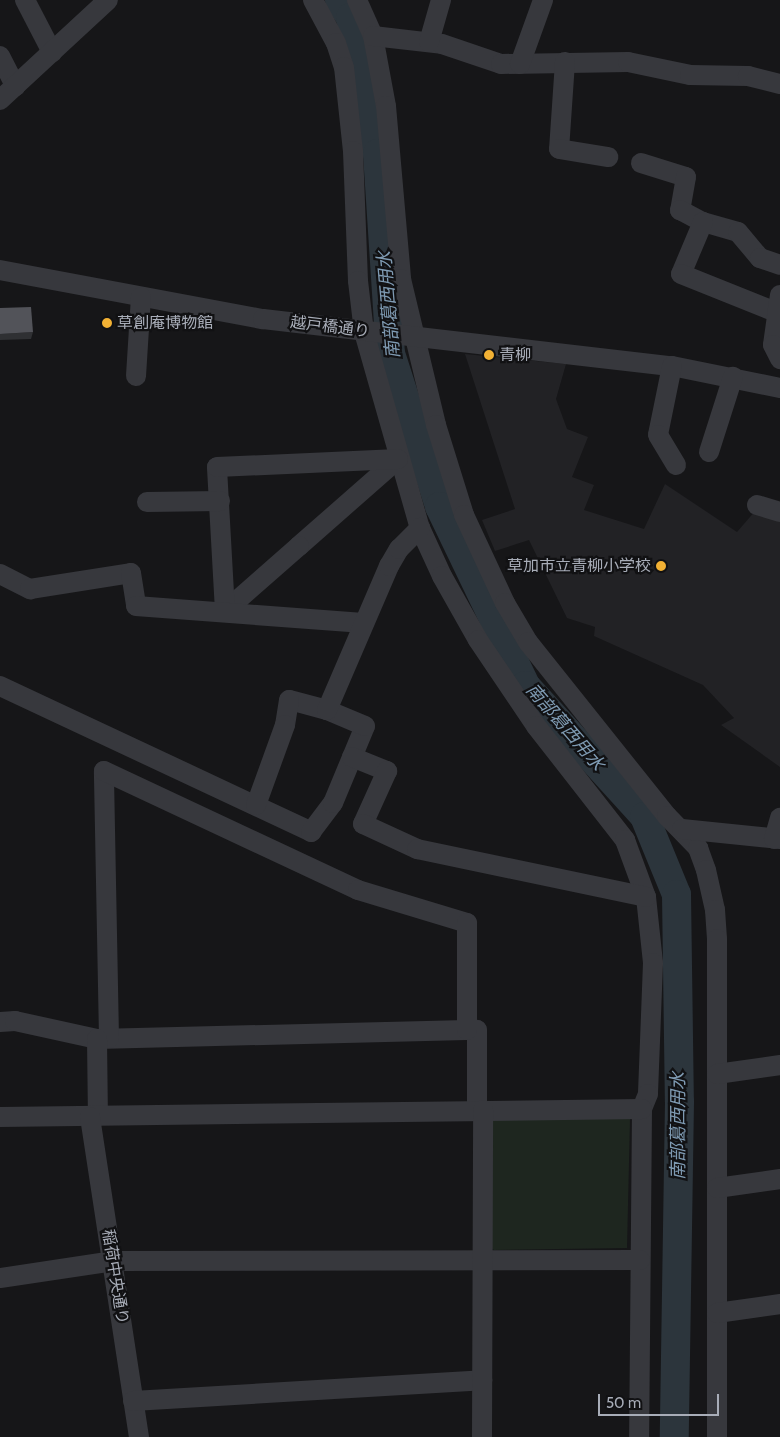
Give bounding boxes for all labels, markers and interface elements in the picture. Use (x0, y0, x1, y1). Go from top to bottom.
water label: 南部葛西用水 (374, 250, 404, 360)
place label: 草創庵博物館 (117, 313, 213, 333)
street label: 越戸橋通り (289, 313, 371, 341)
marker: 草創庵博物館 (101, 317, 113, 329)
place label: 青柳 (499, 345, 531, 365)
marker: 青柳 (483, 349, 495, 361)
place label: 草加市立青柳小学校 (507, 556, 651, 576)
marker: 草加市立青柳小学校 (655, 560, 667, 572)
water label: 南部葛西用水 (521, 679, 609, 775)
water label: 南部葛西用水 (667, 1072, 689, 1180)
street label: 稲荷中央通り (98, 1228, 132, 1326)
scale bar (600, 1384, 721, 1416)
text: 50 m (606, 1394, 641, 1412)

